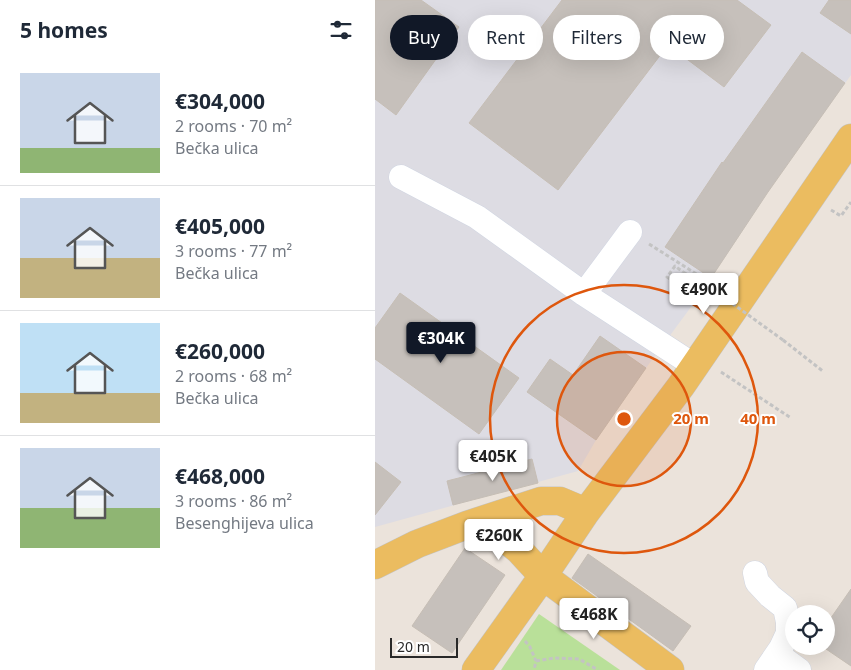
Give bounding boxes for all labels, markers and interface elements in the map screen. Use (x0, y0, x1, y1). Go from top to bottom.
chip: Buy (390, 15, 458, 60)
chip: Rent (468, 15, 543, 60)
chip: Filters (553, 15, 640, 60)
chip: New (650, 15, 724, 60)
text: 5 homes (20, 16, 108, 44)
icon: filters (327, 16, 355, 44)
text: €304,000 (175, 87, 265, 115)
icon: home (60, 93, 120, 153)
text: 2 rooms · 70 m² (175, 115, 292, 137)
text: Bečka ulica (175, 137, 259, 159)
text: €405,000 (175, 212, 265, 240)
icon: home (60, 218, 120, 278)
text: 3 rooms · 77 m² (175, 240, 292, 262)
text: Bečka ulica (175, 262, 259, 284)
pin: €490K (669, 272, 739, 315)
text: €490K (680, 278, 728, 300)
pin: €304K (406, 322, 476, 364)
text: €304K (417, 327, 465, 349)
text: €260,000 (175, 337, 265, 365)
icon: home (60, 343, 120, 403)
text: 2 rooms · 68 m² (175, 365, 292, 387)
text: Bečka ulica (175, 387, 259, 409)
text: 20 m (673, 408, 709, 428)
text: 40 m (740, 408, 776, 428)
centre of rings (615, 410, 633, 428)
pin: €405K (458, 440, 528, 482)
text: €405K (469, 445, 517, 467)
text: €468,000 (175, 462, 265, 490)
icon: home (60, 468, 120, 528)
text: 3 rooms · 86 m² (175, 490, 292, 512)
text: Besenghijeva ulica (175, 512, 314, 534)
pin: €260K (464, 518, 534, 561)
text: €260K (475, 524, 523, 546)
pin: €468K (559, 598, 629, 640)
text: €468K (570, 603, 618, 625)
map controls (785, 605, 835, 655)
button: locate (785, 605, 835, 655)
scale bar (390, 635, 457, 658)
text: 20 m (397, 637, 430, 656)

